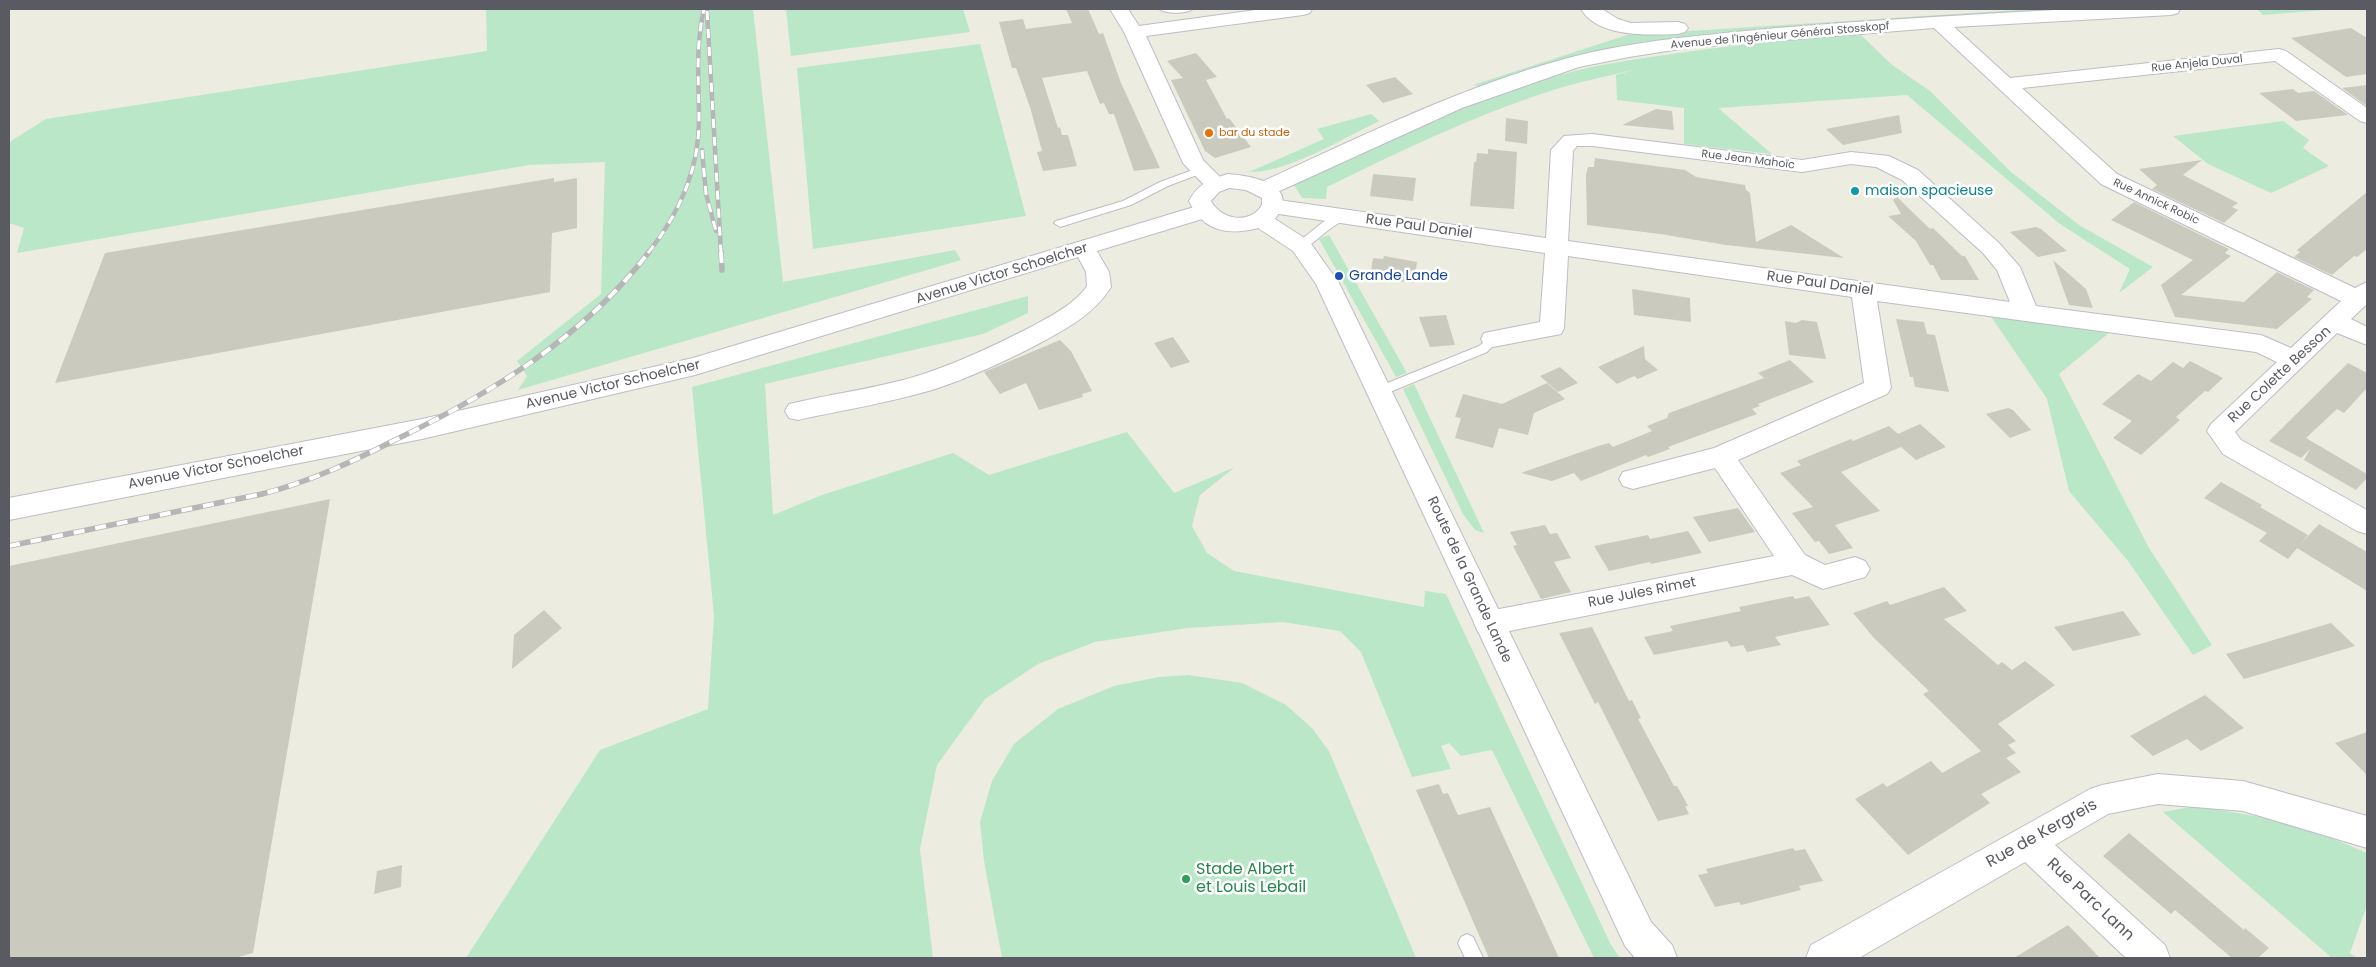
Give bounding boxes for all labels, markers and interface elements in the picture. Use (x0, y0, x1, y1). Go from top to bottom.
street label: Avenue de l'Ingénieur Général Stosskopf (1670, 20, 1890, 52)
street label: Rue Anjela Duval (2151, 53, 2243, 75)
place label: bar du stade (1219, 126, 1290, 140)
marker: bar du stade (1203, 127, 1215, 139)
street label: Rue Jean Mahoïc (1701, 148, 1795, 172)
street label: Rue Annick Robic (2111, 176, 2201, 228)
place label: maison spacieuse (1865, 183, 1993, 199)
marker: maison spacieuse (1849, 185, 1861, 197)
street label: Rue Paul Daniel (1365, 211, 1473, 243)
street label: Avenue Victor Schoelcher (914, 240, 1090, 308)
place label: Grande Lande (1349, 268, 1448, 284)
street label: Rue Paul Daniel (1766, 268, 1874, 300)
marker: Grande Lande (1333, 270, 1345, 282)
street label: Rue Colette Besson (2225, 323, 2335, 427)
street label: Avenue Victor Schoelcher (524, 357, 702, 413)
street label: Avenue Victor Schoelcher (127, 443, 305, 493)
street label: Route de la Grande Lande (1423, 494, 1515, 666)
street label: Rue Jules Rimet (1587, 574, 1697, 612)
street label: Rue de Kergreis (1983, 796, 2101, 872)
street label: Rue Parc Lann (2042, 855, 2138, 945)
place label: Stade Albert et Louis Lebail (1196, 860, 1306, 898)
marker: Stade Albert et Louis Lebail (1180, 873, 1192, 885)

